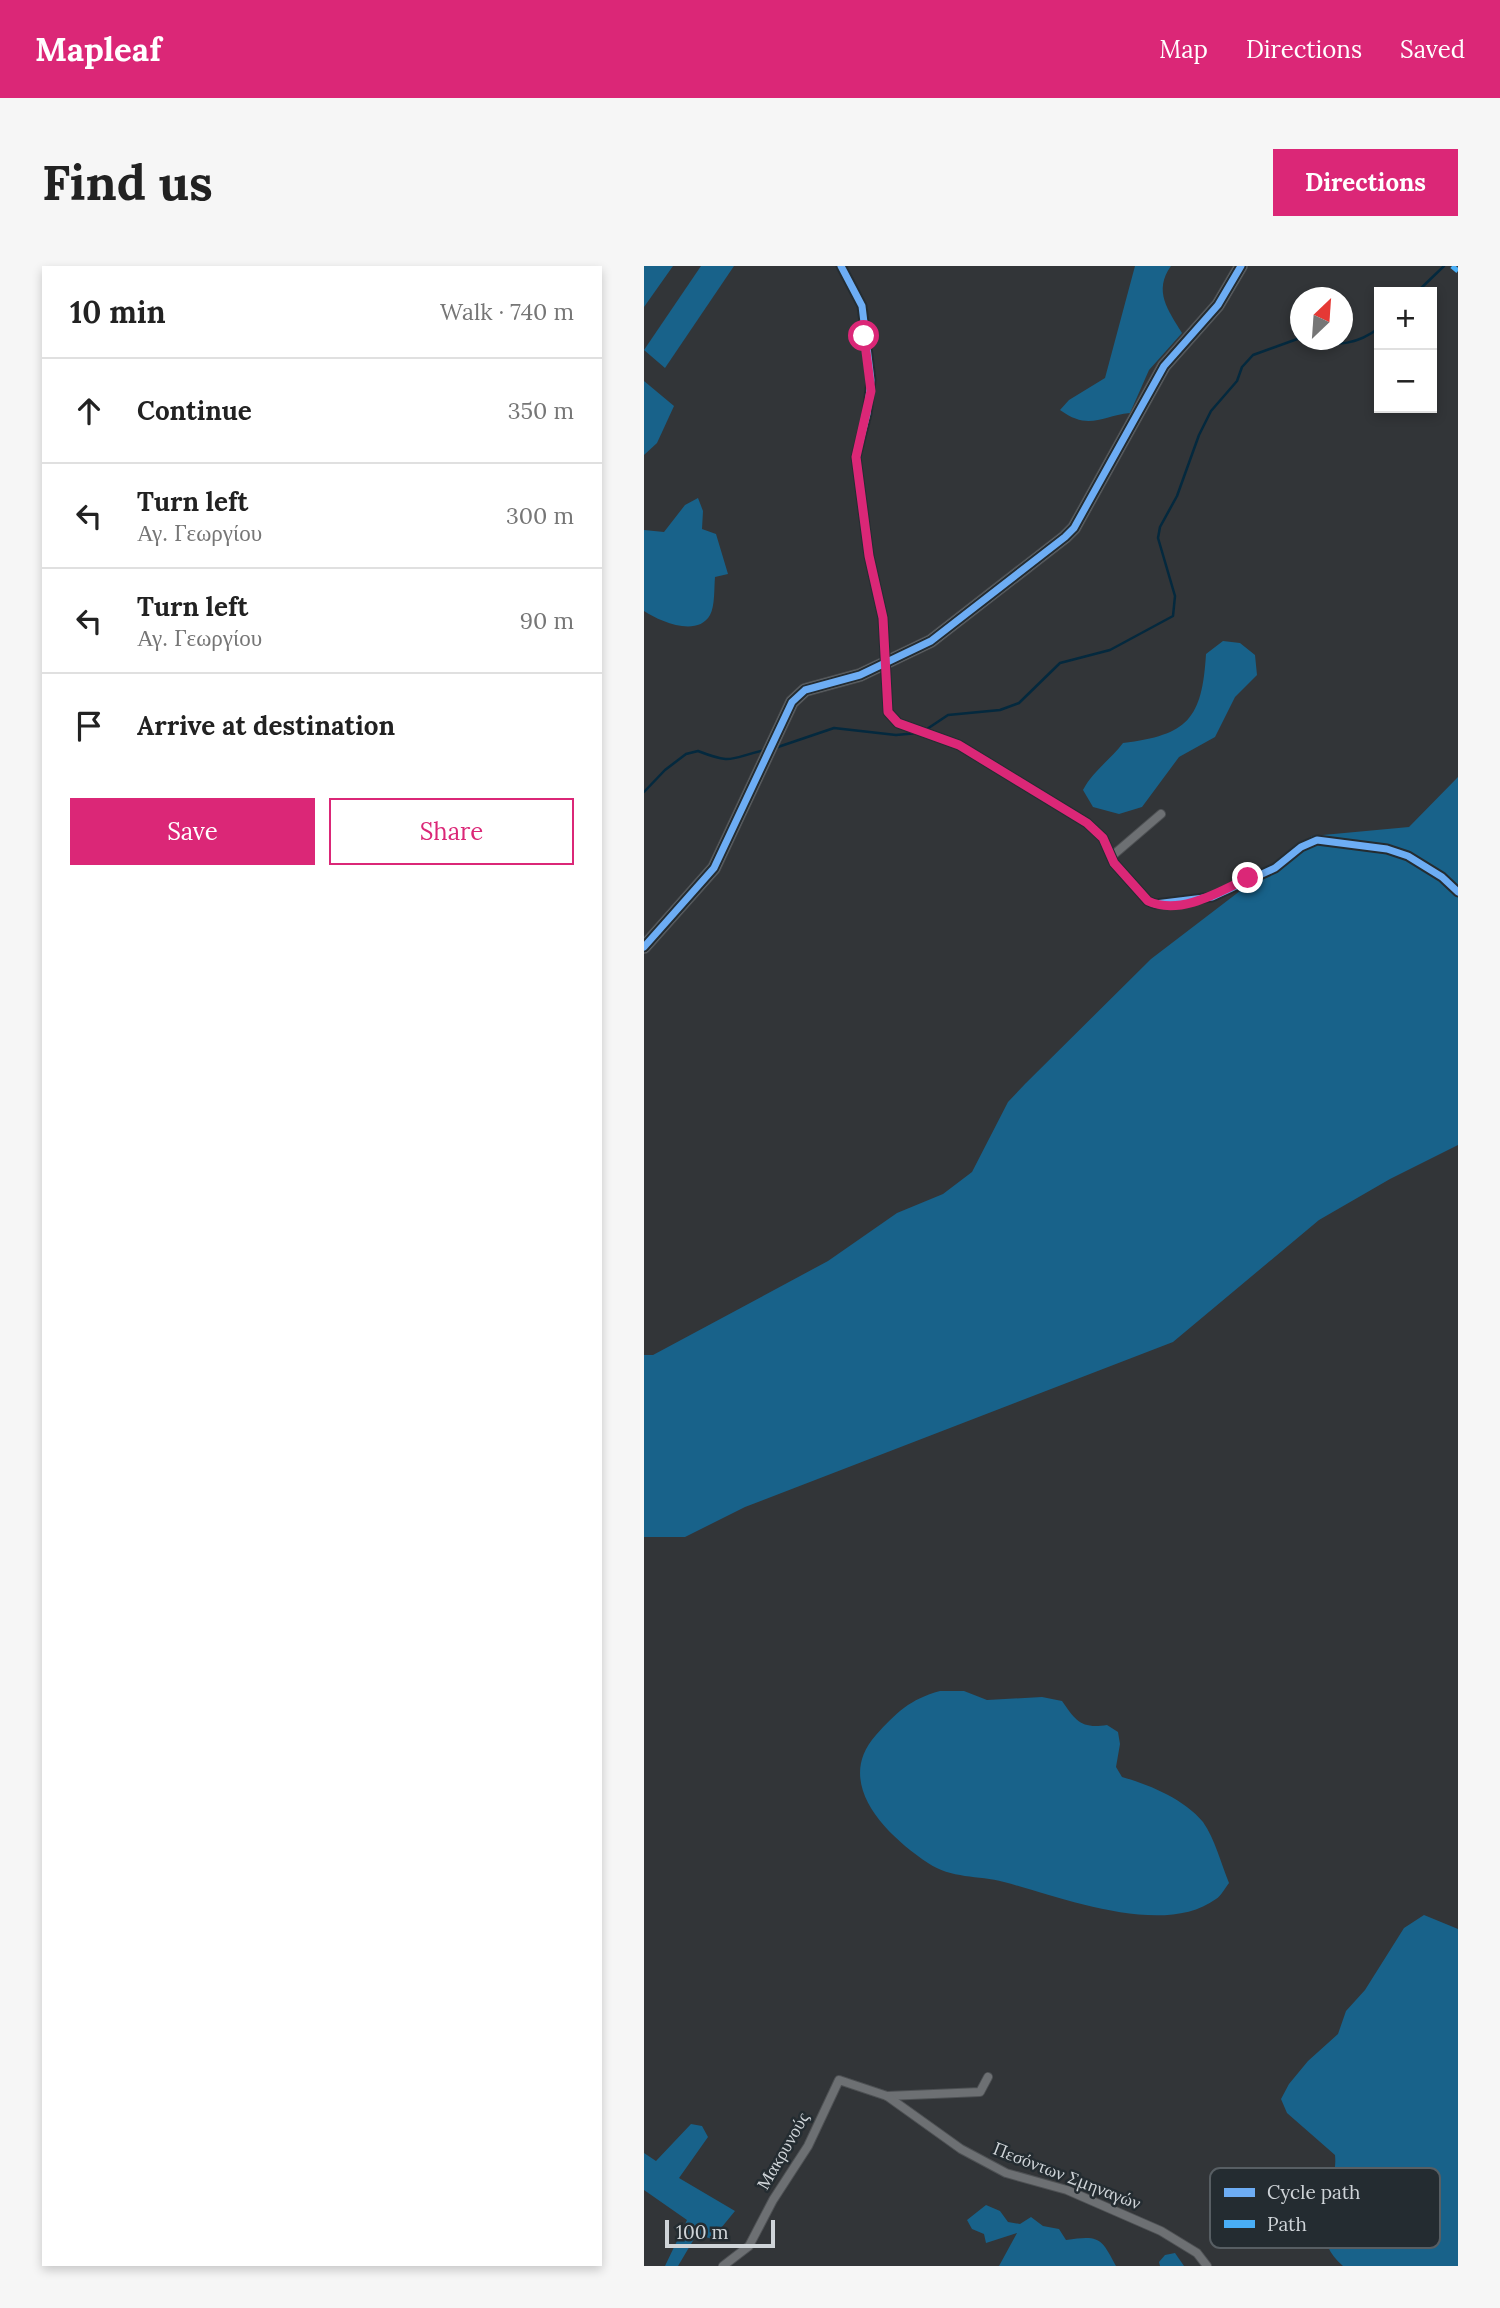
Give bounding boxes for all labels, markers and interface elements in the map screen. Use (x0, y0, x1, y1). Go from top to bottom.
text: Mapleaf (35, 28, 161, 70)
text: Map (1159, 34, 1208, 65)
text: Directions (1246, 34, 1362, 65)
text: Saved (1400, 34, 1465, 65)
button: Directions (1273, 149, 1458, 216)
text: Find us (42, 151, 213, 213)
north arrow (1290, 287, 1353, 350)
map controls (1374, 287, 1437, 413)
button: + (1374, 287, 1437, 350)
text: 10 min (70, 293, 166, 331)
text: Walk · 740 m (440, 297, 574, 326)
route start (848, 320, 879, 351)
button: − (1374, 350, 1437, 413)
icon: ahead (70, 392, 108, 430)
text: Continue (137, 394, 252, 427)
text: 350 m (508, 396, 574, 425)
text: Turn left (137, 485, 248, 518)
icon: left (70, 497, 108, 535)
text: 300 m (506, 501, 574, 530)
text: Αγ. Γεωργίου (137, 518, 262, 547)
text: Turn left (137, 590, 248, 623)
icon: left (70, 602, 108, 640)
text: 90 m (520, 606, 574, 635)
text: Αγ. Γεωργίου (137, 623, 262, 652)
icon: arrive (70, 707, 108, 745)
text: Arrive at destination (137, 709, 395, 742)
button: Save (70, 798, 315, 865)
button: Share (329, 798, 574, 865)
route end (1232, 862, 1263, 893)
street label: Μακρυνούς (751, 2108, 814, 2194)
street label: Πεσόντων Σμηναγών (990, 2137, 1144, 2214)
legend (1210, 2168, 1440, 2248)
text: Cycle path (1267, 2180, 1360, 2204)
text: Path (1267, 2212, 1307, 2236)
scale bar (665, 2217, 775, 2249)
text: 100 m (676, 2220, 729, 2244)

